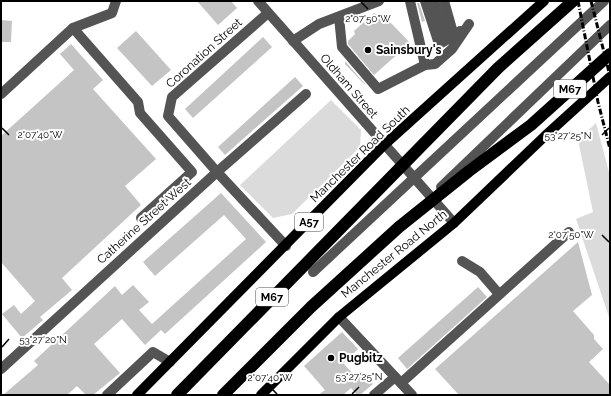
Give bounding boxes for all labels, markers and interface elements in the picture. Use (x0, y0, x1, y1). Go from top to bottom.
text: 2°07'50"W (345, 13, 391, 24)
street label: Coronation Street (163, 15, 245, 91)
place label: Sainsbury's (376, 43, 441, 57)
marker: Sainsbury's (363, 45, 373, 55)
street label: Oldham Street (317, 51, 381, 121)
road number: M67 (554, 80, 586, 98)
street label: Manchester Road South (307, 103, 413, 205)
text: 2°07'40"W (17, 129, 63, 140)
text: 53°27'25"N (544, 130, 592, 141)
street label: Catherine Street West (94, 175, 194, 267)
street label: Manchester Road North (338, 207, 450, 301)
road number: A57 (295, 213, 323, 231)
text: 2°07'50"W (548, 229, 594, 240)
road number: M67 (256, 288, 288, 306)
text: 53°27'20"N (19, 334, 67, 345)
place label: Pugbitz (339, 351, 383, 365)
marker: Pugbitz (326, 353, 336, 363)
text: 53°27'25"N (335, 371, 383, 382)
text: 2°07'40"W (247, 372, 293, 383)

